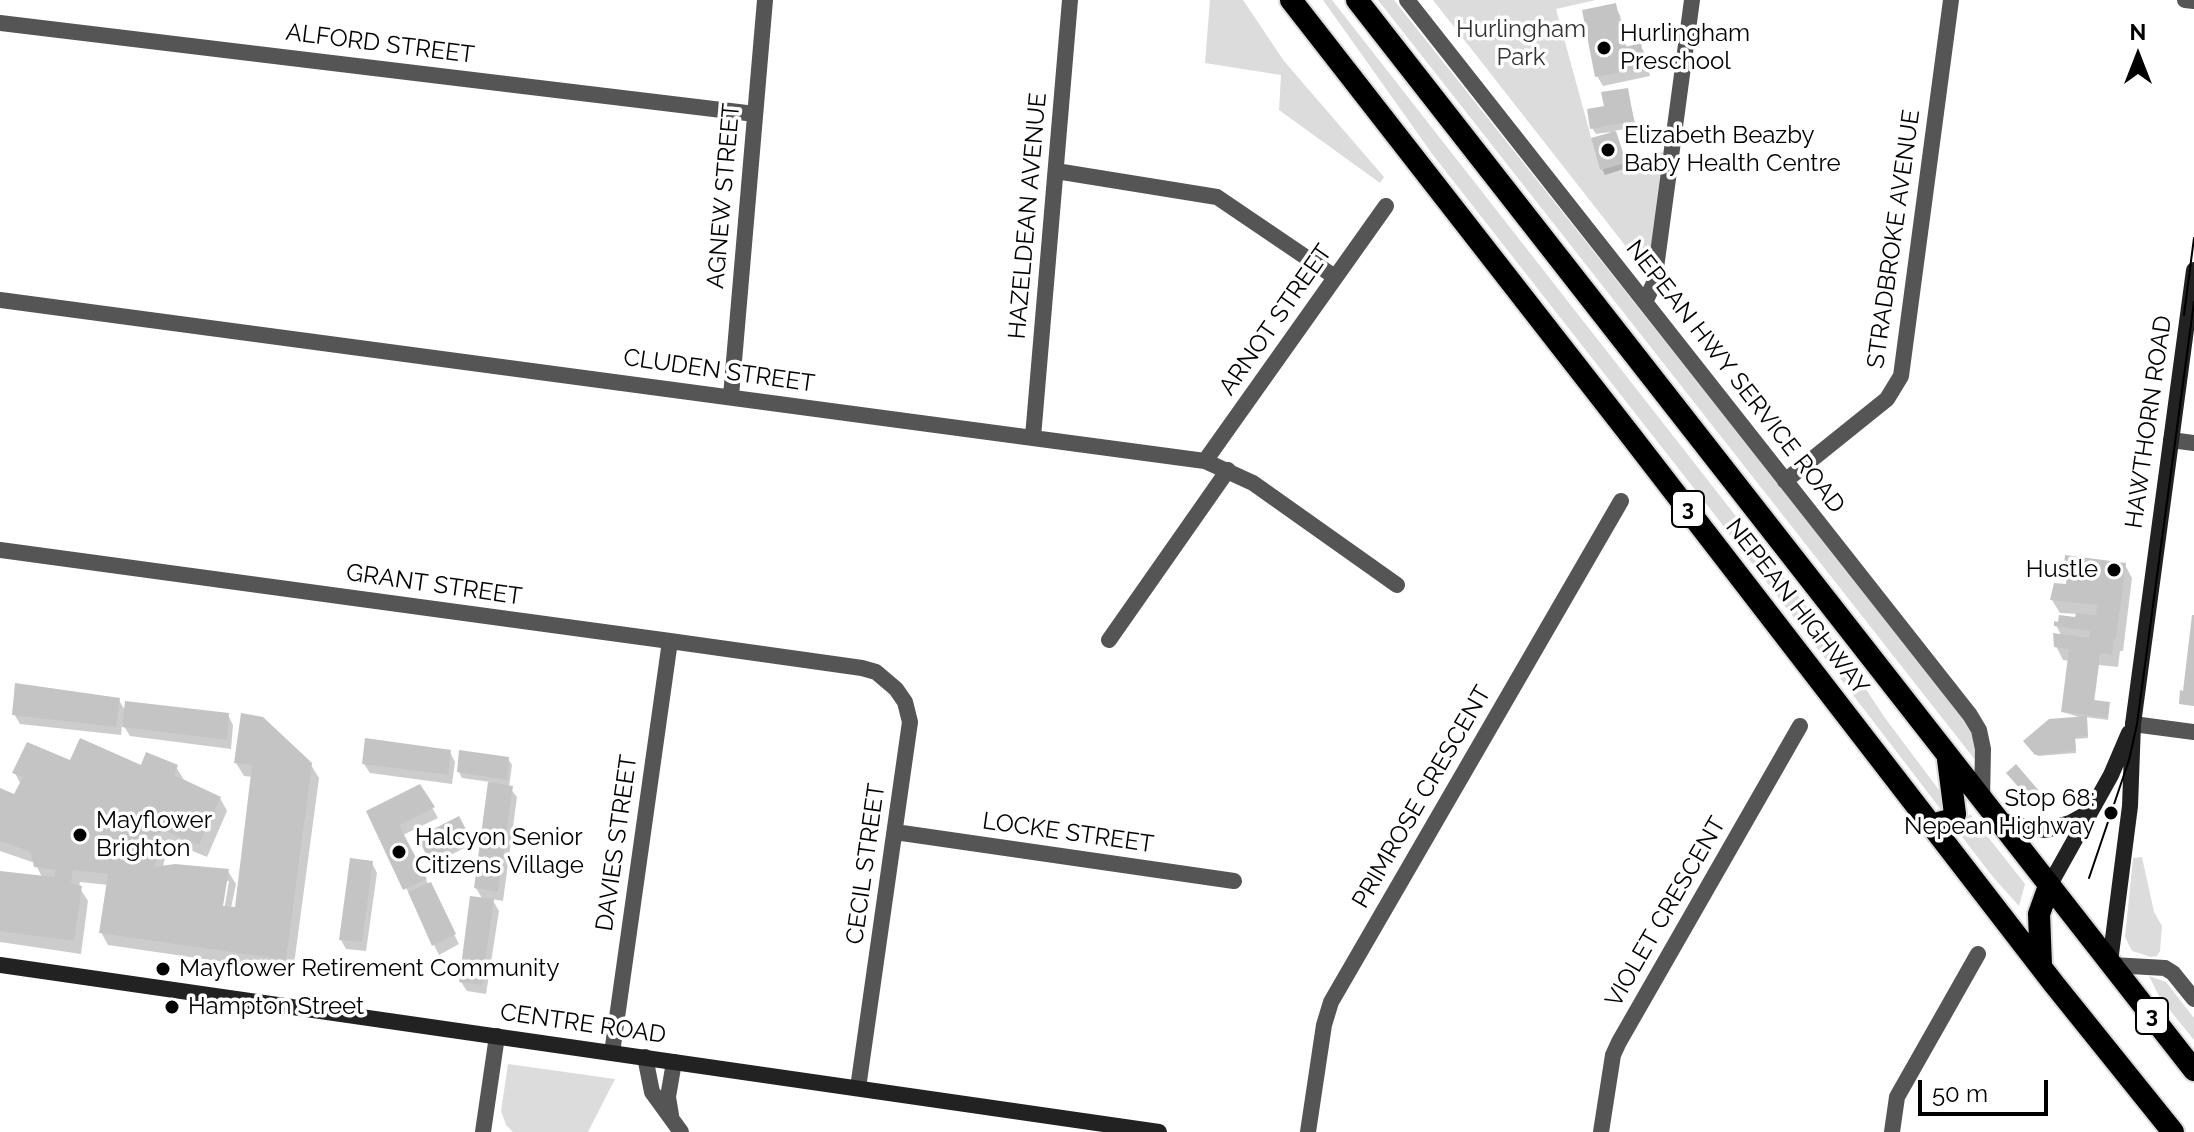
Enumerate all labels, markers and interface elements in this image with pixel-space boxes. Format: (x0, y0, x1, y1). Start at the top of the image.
park label: Hurlingham Park (1456, 16, 1586, 72)
north arrow (2098, 16, 2178, 96)
street label: ALFORD STREET (284, 18, 476, 70)
text: N (2130, 19, 2146, 45)
place label: Hurlingham Preschool (1620, 20, 1750, 76)
marker: Hurlingham Preschool (1595, 39, 1613, 57)
street label: HAZELDEAN AVENUE (1003, 92, 1053, 340)
street label: AGNEW STREET (702, 102, 746, 290)
street label: STRADBROKE AVENUE (1862, 108, 1926, 370)
place label: Elizabeth Beazby Baby Health Centre (1624, 122, 1841, 178)
marker: Elizabeth Beazby Baby Health Centre (1599, 141, 1617, 159)
street label: NEPEAN HWY SERVICE ROAD (1619, 235, 1851, 519)
street label: ARNOT STREET (1213, 239, 1339, 401)
street label: HAWTHORN ROAD (2120, 314, 2178, 530)
street label: CLUDEN STREET (621, 343, 817, 399)
road number: 3 (1672, 491, 1704, 527)
street label: NEPEAN HIGHWAY (1719, 513, 1875, 701)
place label: Hustle (2026, 556, 2098, 584)
street label: GRANT STREET (344, 558, 524, 612)
marker: Hustle (2105, 561, 2123, 579)
street label: PRIMROSE CRESCENT (1347, 681, 1497, 913)
street label: DAVIES STREET (590, 753, 644, 933)
street label: CECIL STREET (840, 782, 892, 946)
place label: Stop 68: Nepean Highway (1904, 785, 2095, 841)
marker: Stop 68: Nepean Highway (2102, 804, 2120, 822)
place label: Mayflower Brighton (96, 807, 212, 863)
street label: LOCKE STREET (980, 807, 1156, 859)
street label: VIOLET CRESCENT (1600, 812, 1732, 1012)
place label: Halcyon Senior Citizens Village (415, 824, 584, 880)
marker: Mayflower Brighton (71, 826, 89, 844)
marker: Halcyon Senior Citizens Village (390, 843, 408, 861)
place label: Mayflower Retirement Community (179, 955, 559, 983)
marker: Mayflower Retirement Community (154, 960, 172, 978)
place label: Hampton Street (188, 993, 364, 1021)
marker: Hampton Street (163, 998, 181, 1016)
street label: CENTRE ROAD (498, 998, 668, 1050)
road number: 3 (2136, 998, 2168, 1034)
scale bar (1922, 1064, 2052, 1114)
text: 50 m (1932, 1079, 1988, 1108)

